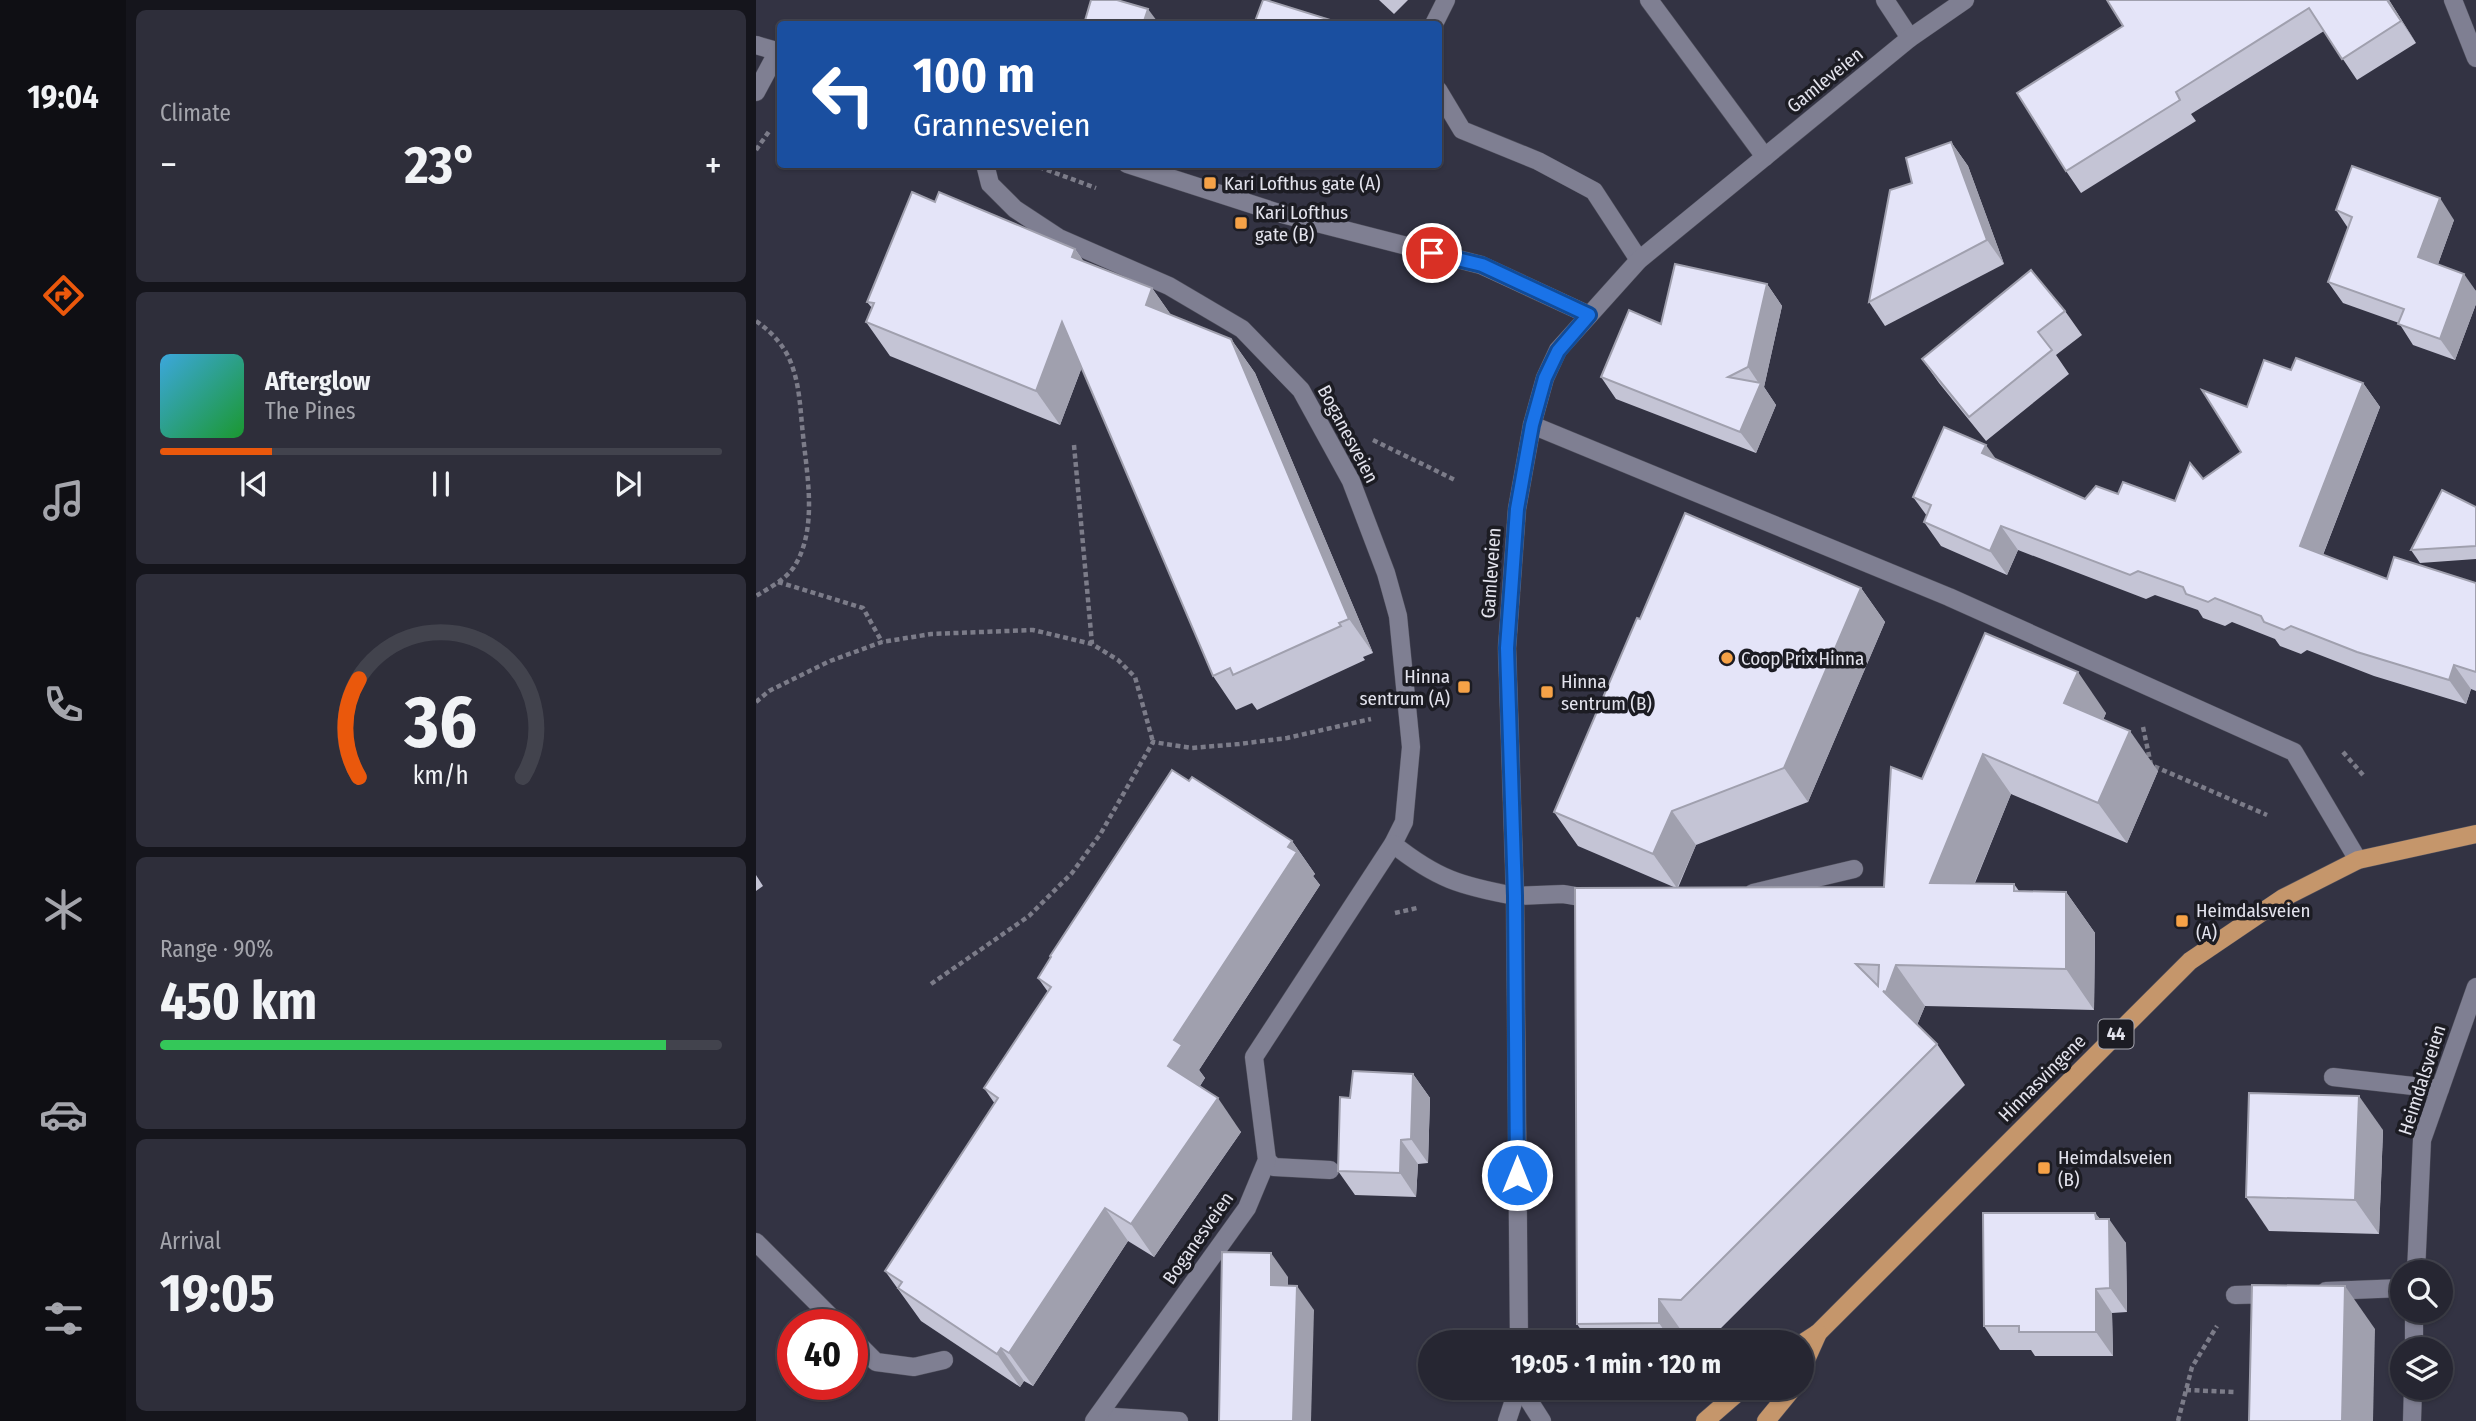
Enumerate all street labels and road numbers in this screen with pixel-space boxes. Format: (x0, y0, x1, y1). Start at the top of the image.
street label: Gamleveien (1782, 42, 1868, 118)
street label: Boganesveien (1313, 381, 1383, 487)
street label: Gamleveien (1476, 527, 1506, 619)
road number: 44 (2098, 1020, 2134, 1049)
street label: Heimdalsveien (2393, 1022, 2451, 1138)
street label: Hinnasvingene (1994, 1030, 2090, 1126)
street label: Boganesveien (1158, 1187, 1238, 1289)

